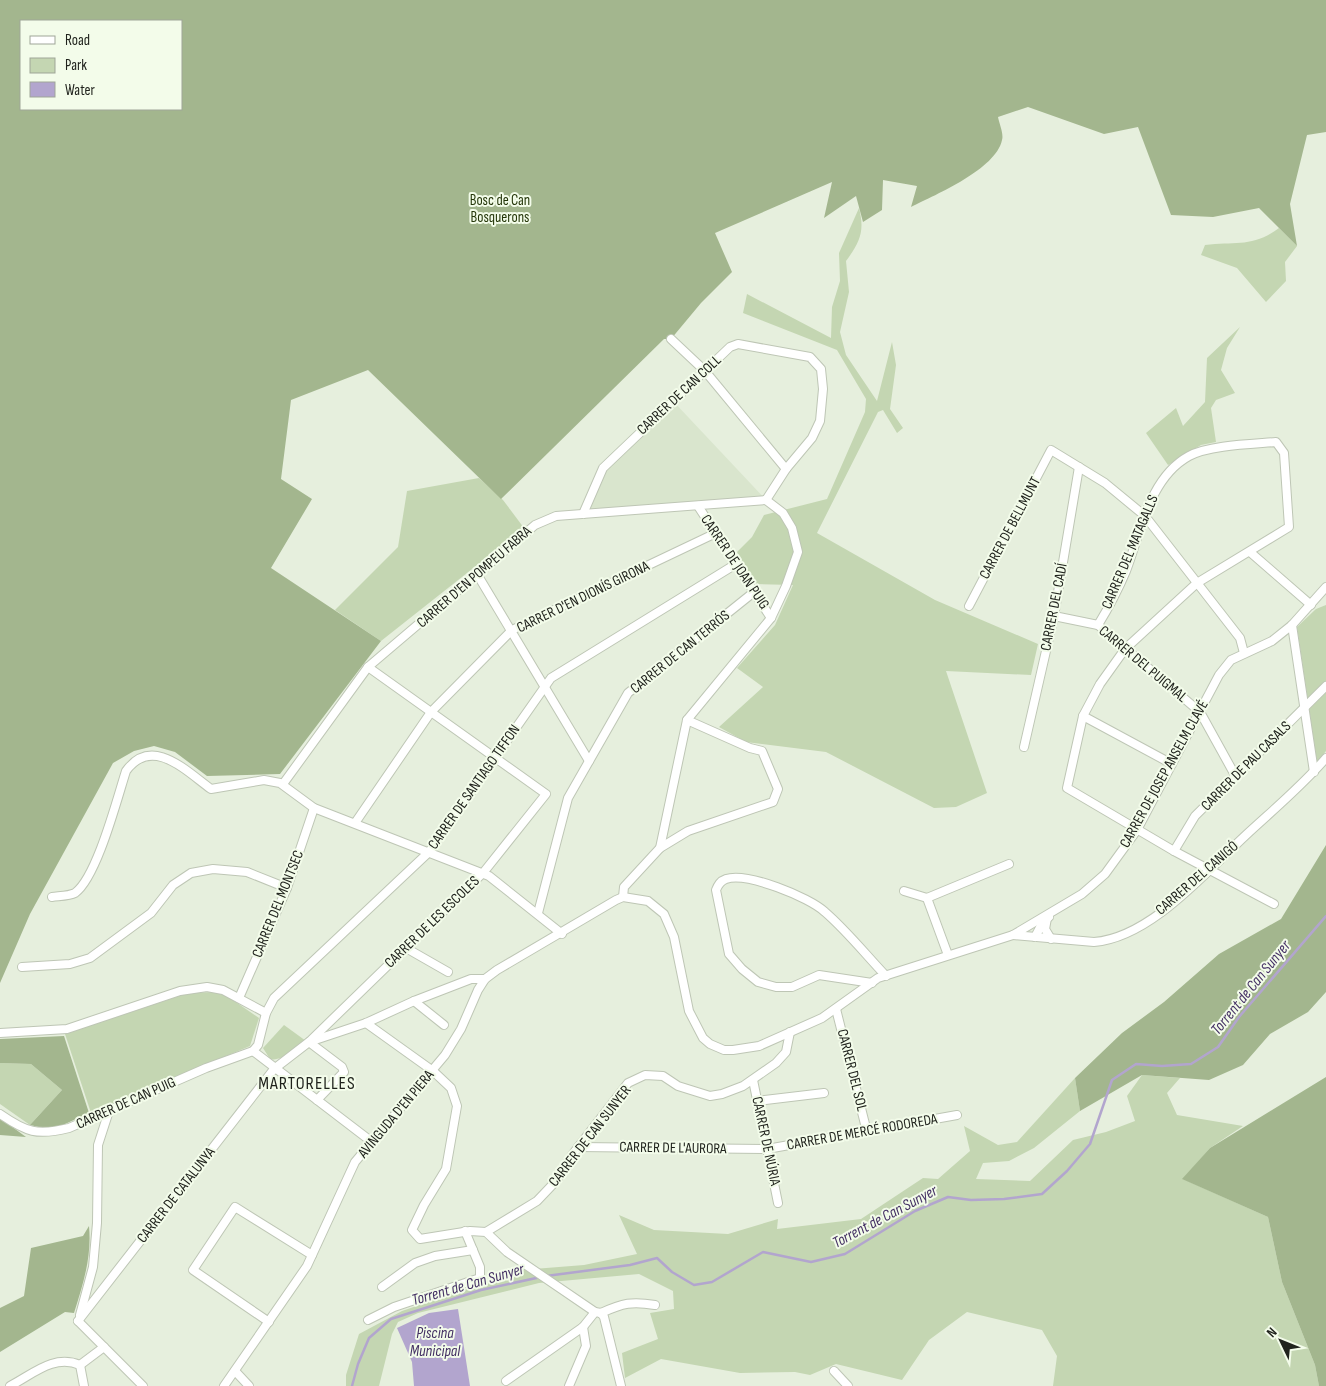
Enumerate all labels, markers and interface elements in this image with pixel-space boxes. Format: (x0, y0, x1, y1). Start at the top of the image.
legend (20, 20, 182, 110)
text: Road (65, 31, 90, 50)
text: Park (65, 56, 87, 75)
text: Water (65, 81, 96, 100)
park label: Bosc de Can Bosquerons (470, 191, 530, 227)
street label: CARRER DE CAN COLL (633, 351, 725, 439)
street label: CARRER DE BELLMUNT (975, 474, 1045, 582)
street label: CARRER DEL MATAGALLS (1097, 492, 1163, 612)
street label: CARRER DE JOAN PUIG (696, 511, 774, 613)
street label: CARRER D'EN POMPEU FABRA (413, 522, 536, 632)
street label: CARRER D'EN DIONÍS GIRONA (514, 556, 653, 637)
street label: CARRER DEL CADÍ (1036, 562, 1072, 652)
street label: CARRER DE CAN TERRÓS (626, 606, 734, 698)
street label: CARRER DEL PUIGMAL (1095, 621, 1191, 707)
street label: CARRER DE JOSEP ANSELM CLAVÉ (1115, 697, 1213, 851)
street label: CARRER DE PAU CASALS (1197, 717, 1295, 815)
street label: CARRER DE SANTIAGO TIFFON (424, 721, 524, 853)
street label: CARRER DEL CANIGÓ (1152, 837, 1242, 919)
street label: CARRER DEL MONTSEC (248, 848, 308, 960)
street label: CARRER DE LES ESCOLES (380, 872, 484, 972)
water label: Torrent de Can Sunyer (1207, 937, 1295, 1039)
street label: CARRER DEL SOL (833, 1027, 871, 1113)
street label: AVINGUDA D'EN PIERA (353, 1066, 439, 1163)
street label: CARRER DE CAN PUIG (73, 1073, 179, 1133)
district label: MARTORELLES (258, 1073, 356, 1094)
street label: CARRER DE CAN SUNYER (544, 1081, 636, 1191)
street label: CARRER DE NÚRIA (747, 1095, 785, 1188)
street label: CARRER DE MERCÉ RODOREDA (785, 1109, 939, 1155)
street label: CARRER DE L'AURORA (619, 1138, 727, 1158)
street label: CARRER DE CATALUNYA (133, 1143, 220, 1247)
water label: Torrent de Can Sunyer (829, 1181, 941, 1253)
water label: Torrent de Can Sunyer (410, 1260, 527, 1310)
north arrow (1256, 1316, 1306, 1366)
water label: Piscina Municipal (410, 1324, 461, 1361)
text: N (1263, 1324, 1281, 1341)

